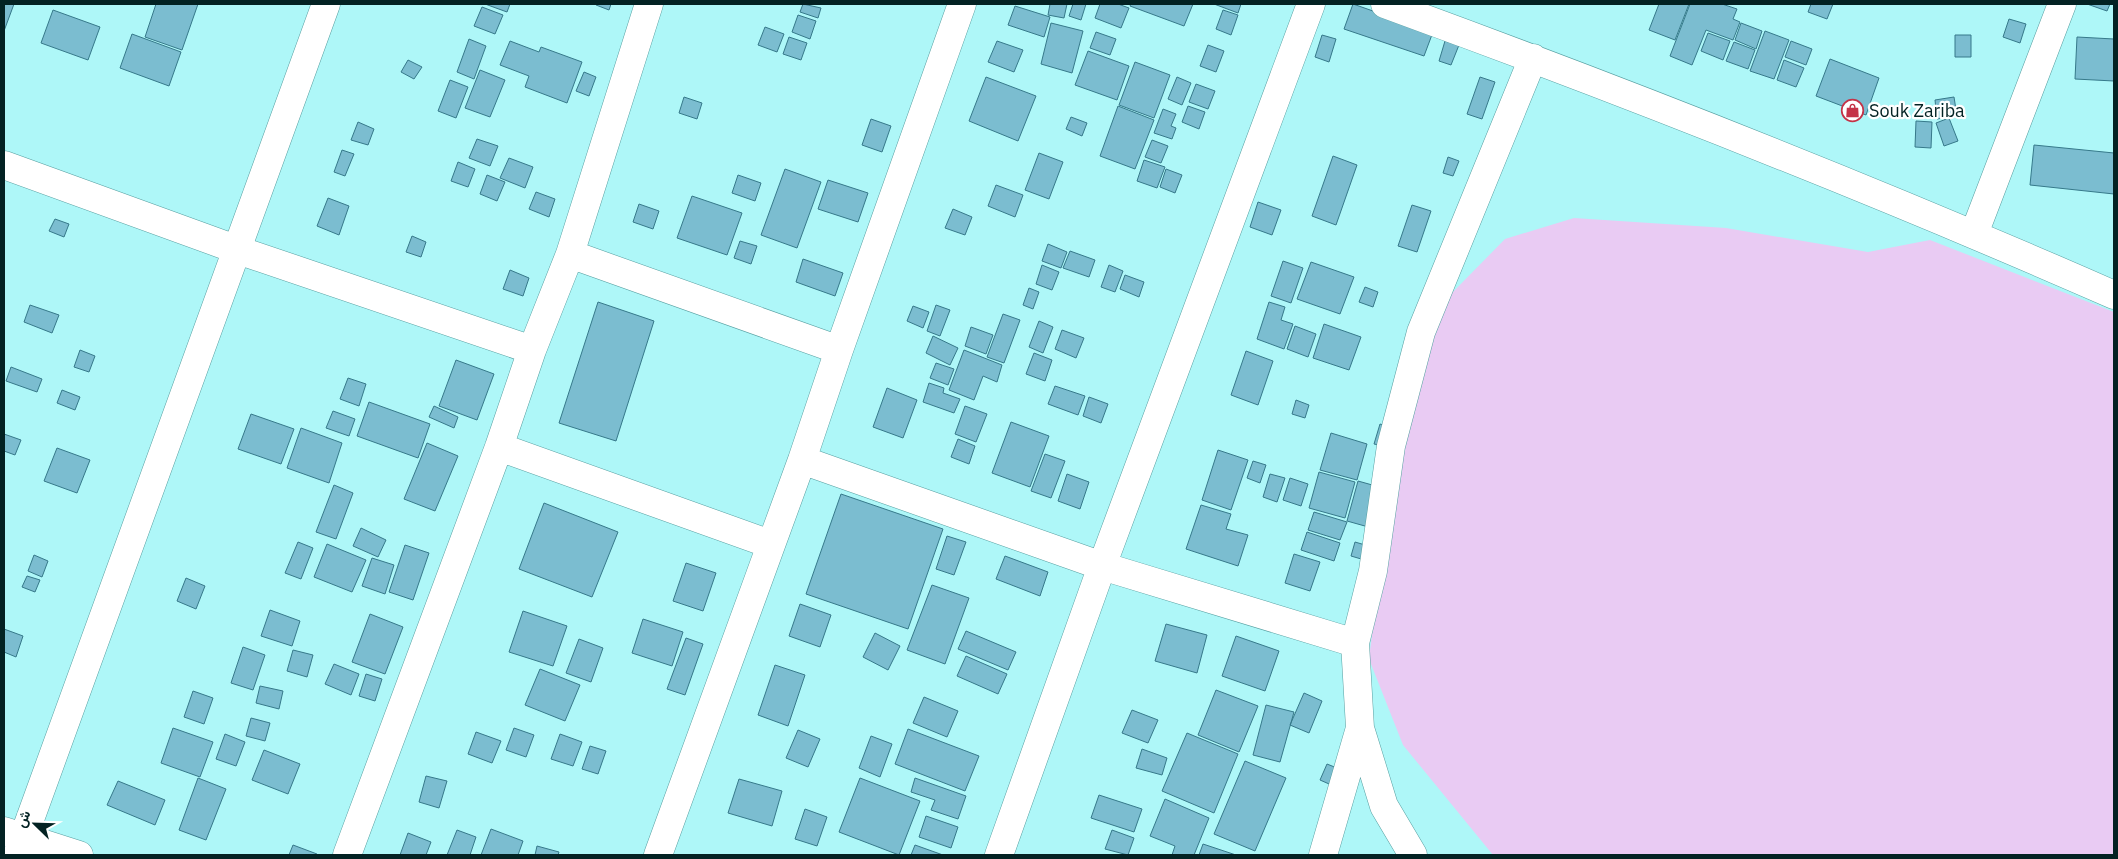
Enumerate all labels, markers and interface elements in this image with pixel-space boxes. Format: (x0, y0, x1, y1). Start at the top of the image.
shop icon: Souk Zariba (1841, 99, 1865, 123)
place label: Souk Zariba (1869, 99, 1965, 122)
north arrow (10, 799, 60, 849)
text: ش (11, 808, 35, 830)

